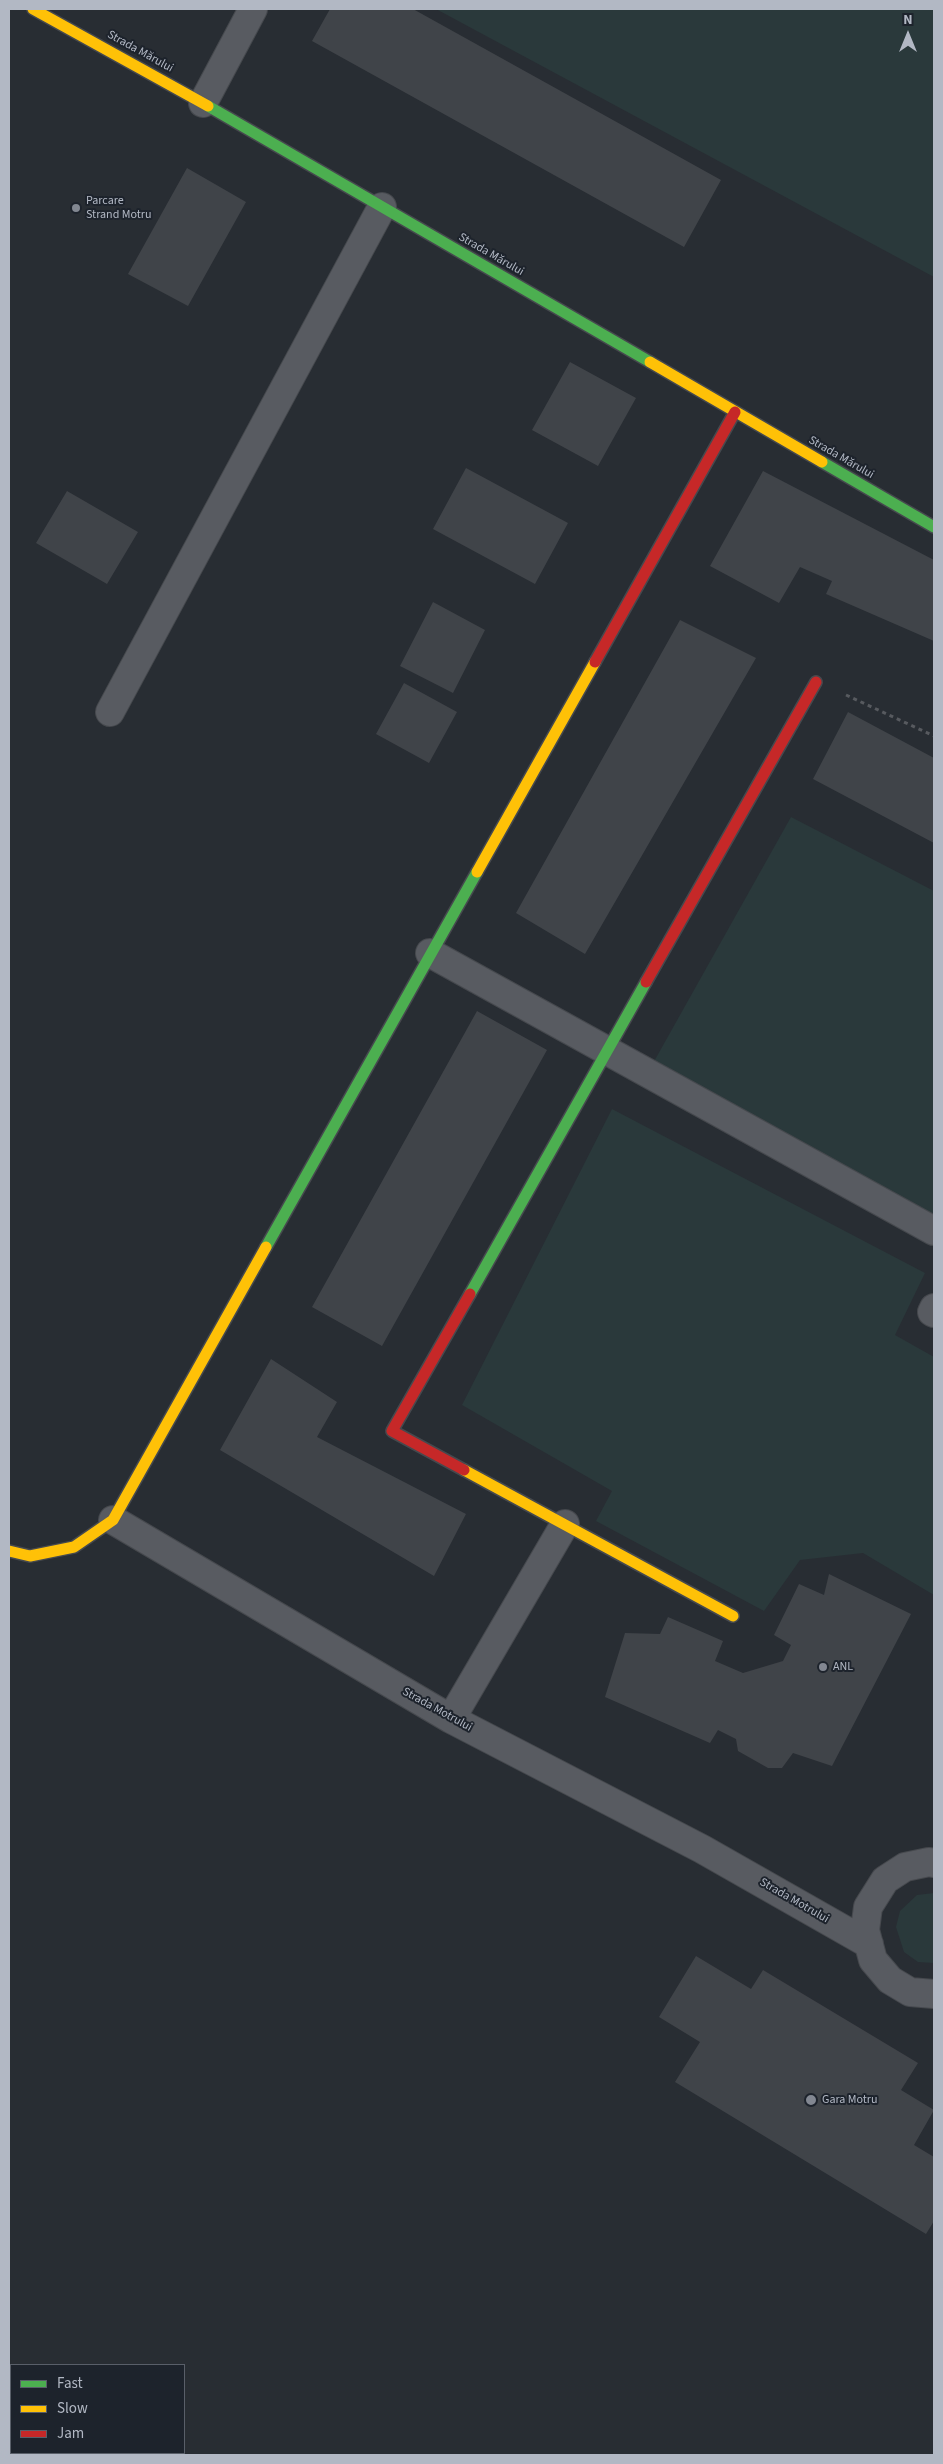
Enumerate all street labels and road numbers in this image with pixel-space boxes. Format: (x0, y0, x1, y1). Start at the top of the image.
street label: Strada Mărului (104, 28, 176, 76)
street label: Strada Mărului (456, 230, 526, 280)
street label: Strada Mărului (806, 433, 876, 483)
street label: Strada Motrului (400, 1685, 474, 1735)
street label: Strada Motrului (757, 1875, 831, 1927)

